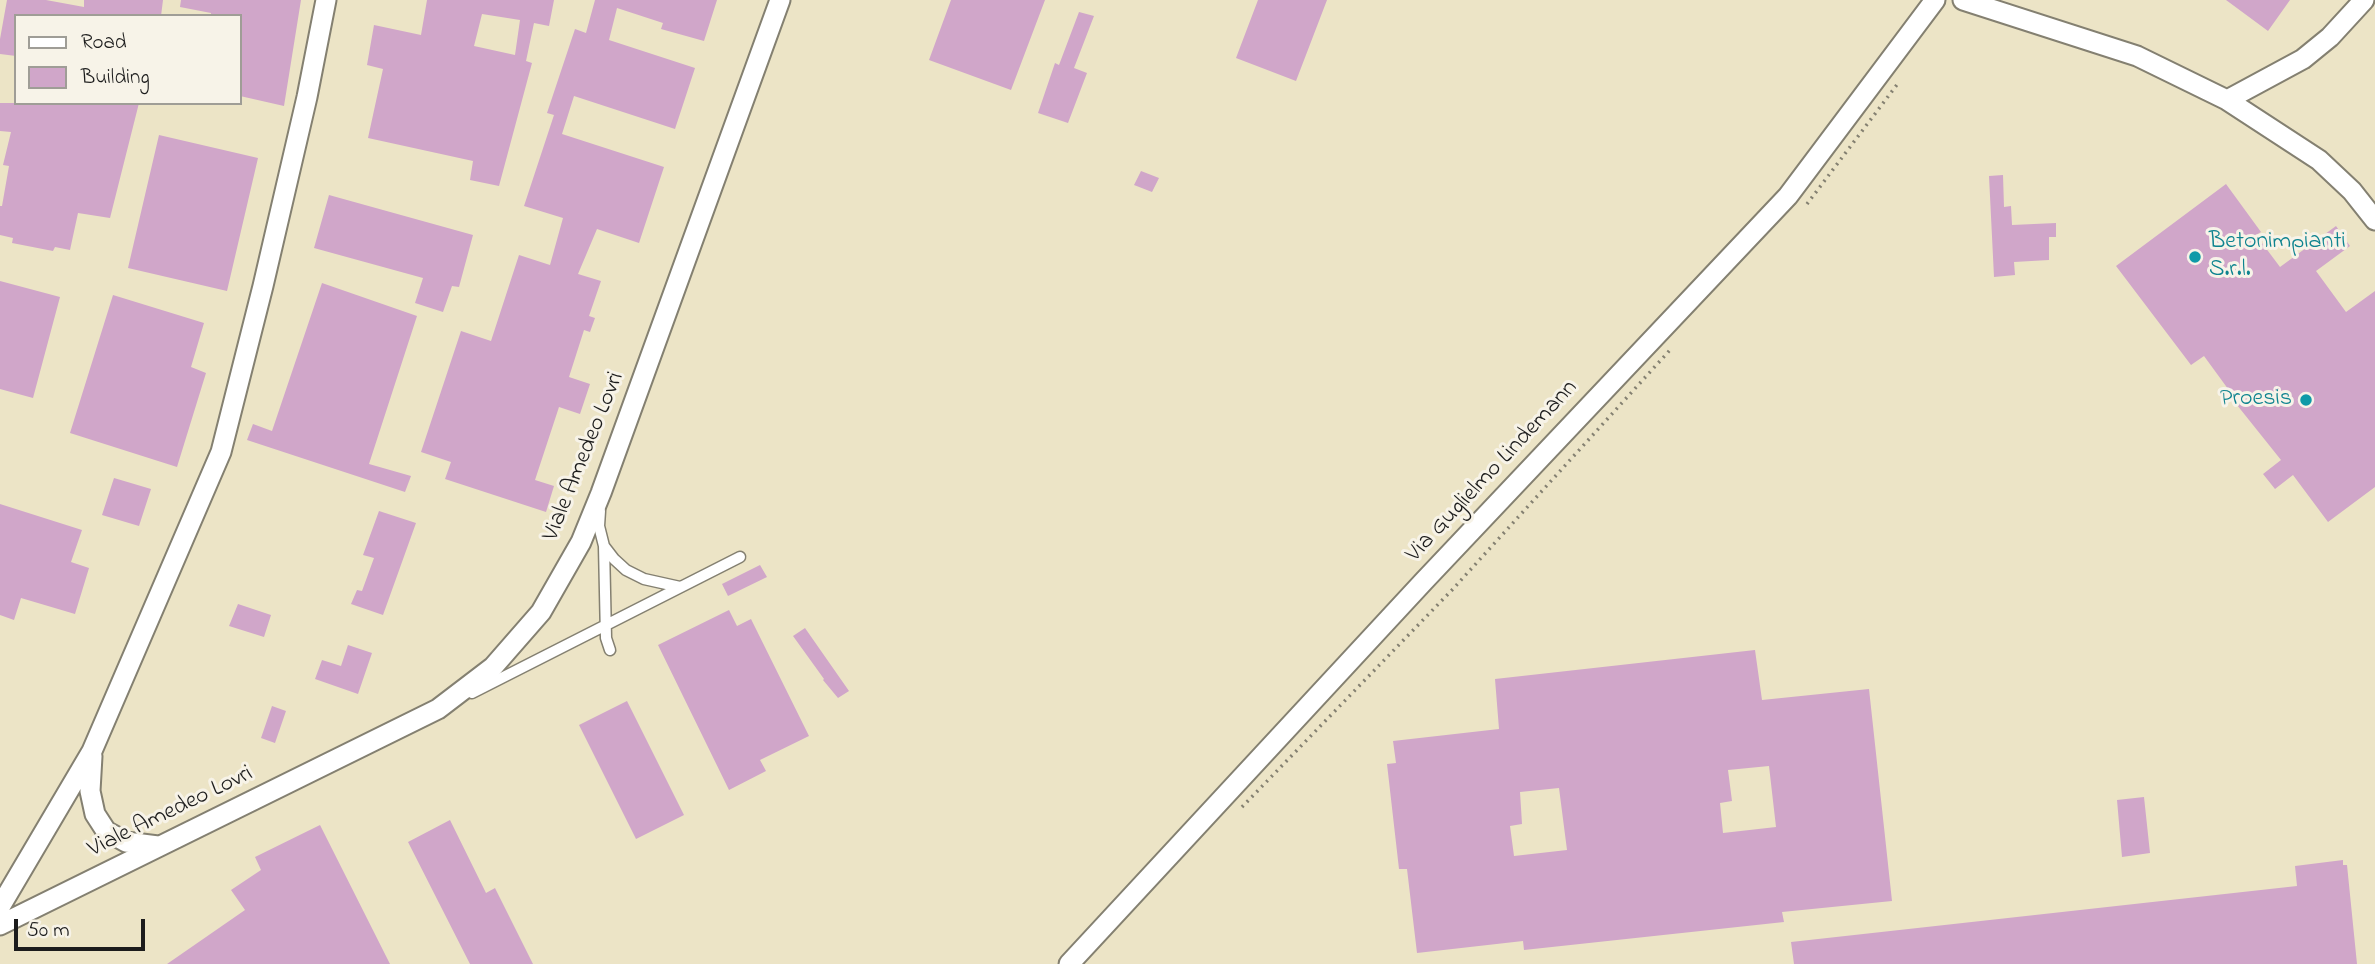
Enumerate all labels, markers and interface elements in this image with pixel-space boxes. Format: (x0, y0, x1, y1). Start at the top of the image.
legend (14, 14, 242, 105)
text: Road (81, 28, 127, 58)
text: Building (81, 63, 150, 93)
place label: Betonimpianti S.r.l. (2209, 229, 2346, 285)
marker: Betonimpianti S.r.l. (2187, 249, 2203, 265)
street label: Viale Amedeo Lovri (538, 368, 632, 546)
street label: Via Guglielmo Lindemann (1401, 375, 1585, 569)
place label: Proesis (2220, 386, 2292, 414)
marker: Proesis (2298, 392, 2314, 408)
street label: Viale Amedeo Lovri (84, 761, 258, 865)
scale bar (18, 904, 149, 948)
text: 50 m (27, 916, 70, 946)

